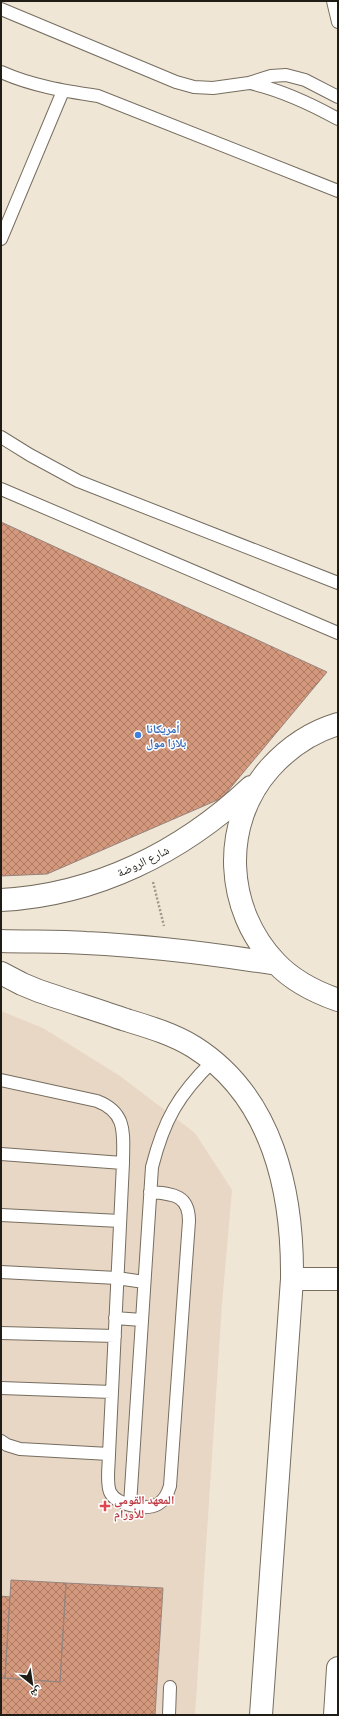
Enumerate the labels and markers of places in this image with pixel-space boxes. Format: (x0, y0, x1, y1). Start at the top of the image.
place label: أمريكانا بلازا مول (146, 719, 186, 752)
marker: أمريكانا بلازا مول (133, 730, 143, 740)
place label: المعهد القومى للأورام (114, 1490, 174, 1523)
marker: المعهد القومى للأورام (99, 1500, 111, 1512)

